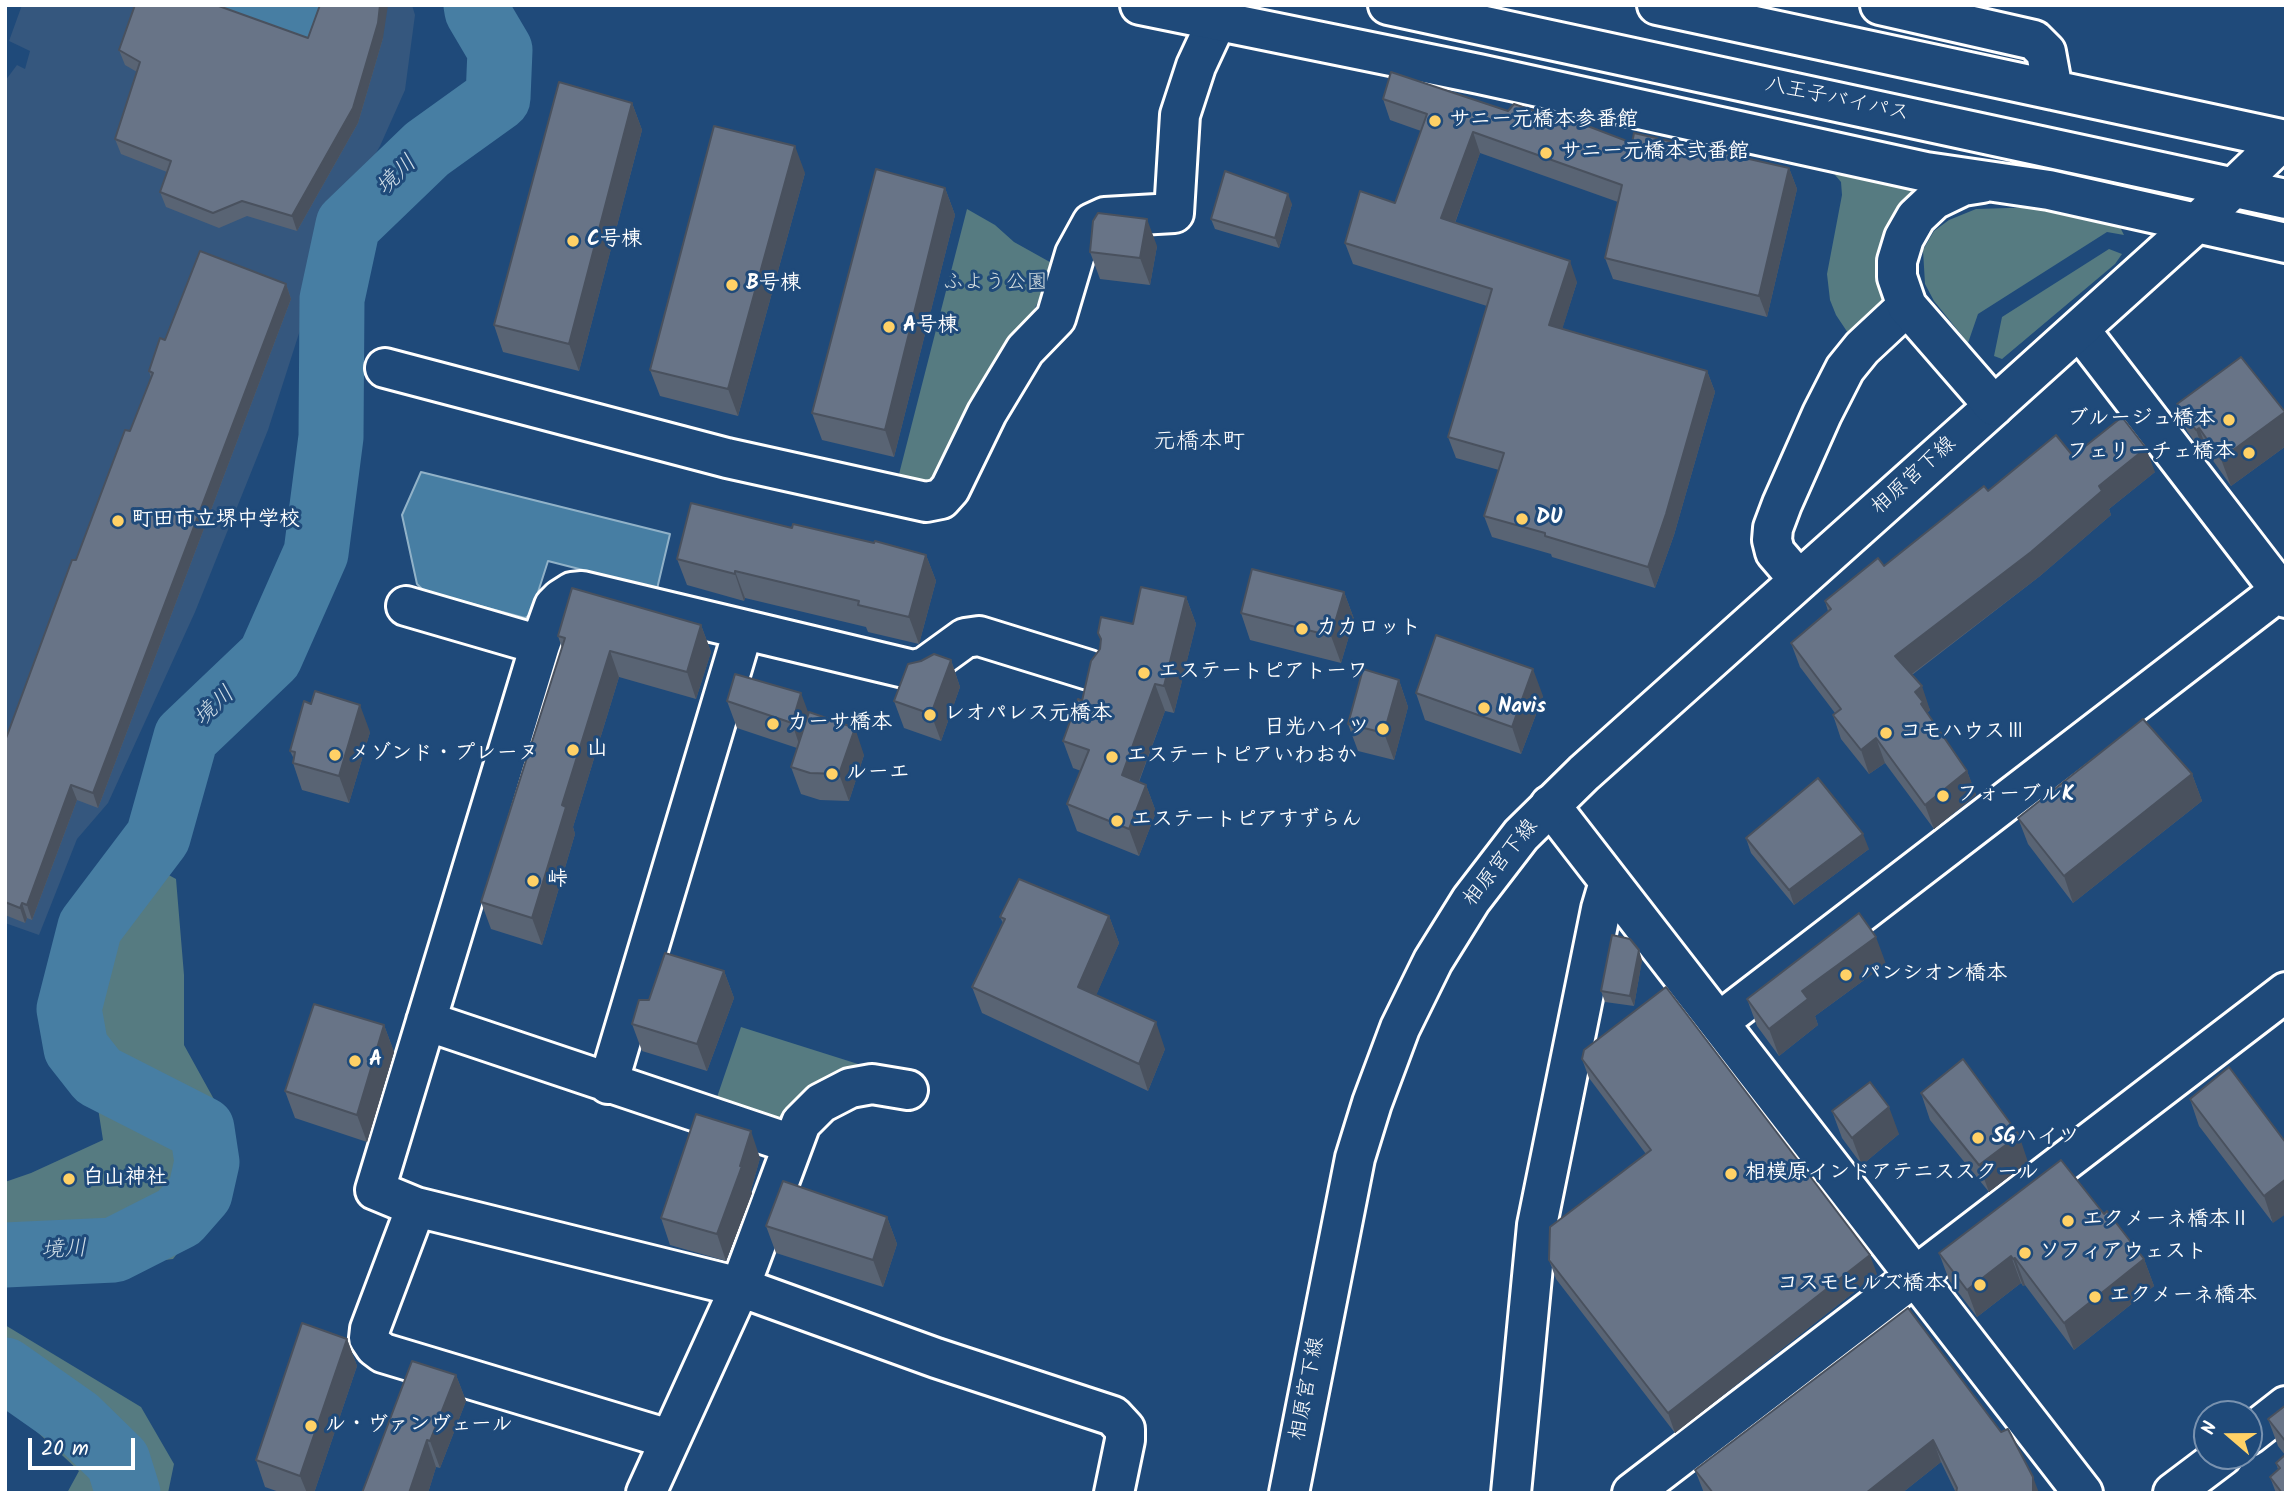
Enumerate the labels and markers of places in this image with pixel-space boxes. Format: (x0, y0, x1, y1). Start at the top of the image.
place label: サニー元橋本参番館 (1449, 108, 1638, 134)
marker: サニー元橋本参番館 (1427, 113, 1443, 129)
place label: サニー元橋本弐番館 (1560, 140, 1749, 166)
marker: サニー元橋本弐番館 (1538, 145, 1554, 161)
place label: C号棟 (587, 228, 642, 254)
marker: C号棟 (565, 233, 581, 249)
place label: B号棟 (746, 272, 801, 298)
marker: B号棟 (724, 277, 740, 293)
place label: A号棟 (903, 314, 958, 340)
marker: A号棟 (881, 319, 897, 335)
place label: ブルージュ橋本 (2067, 407, 2215, 433)
marker: ブルージュ橋本 (2221, 412, 2237, 428)
place label: フェリーチェ橋本 (2067, 440, 2235, 466)
marker: フェリーチェ橋本 (2241, 445, 2257, 461)
place label: DU (1536, 506, 1562, 532)
place label: 町田市立堺中学校 (132, 508, 300, 534)
marker: DU (1514, 511, 1530, 527)
marker: 町田市立堺中学校 (110, 513, 126, 529)
place label: カカロット (1316, 616, 1421, 642)
marker: カカロット (1294, 621, 1310, 637)
place label: エステートピアトーワ (1158, 660, 1368, 686)
marker: エステートピアトーワ (1136, 665, 1152, 681)
place label: Navis (1498, 695, 1546, 721)
marker: Navis (1476, 700, 1492, 716)
place label: レオパレス元橋本 (944, 702, 1112, 728)
marker: レオパレス元橋本 (922, 707, 938, 723)
place label: カーサ橋本 (787, 711, 892, 737)
marker: カーサ橋本 (765, 716, 781, 732)
place label: 日光ハイツ (1264, 716, 1369, 742)
place label: コモハウスⅢ (1900, 720, 2026, 746)
marker: 日光ハイツ (1375, 721, 1391, 737)
marker: コモハウスⅢ (1878, 725, 1894, 741)
place label: 山 (587, 737, 608, 763)
place label: メゾンド・プレーヌ (349, 742, 539, 768)
marker: 山 (565, 742, 581, 758)
place label: エステートピアいわおか (1126, 744, 1357, 770)
marker: メゾンド・プレーヌ (327, 747, 343, 763)
marker: エステートピアいわおか (1104, 749, 1120, 765)
place label: ルーエ (846, 761, 910, 787)
marker: ルーエ (824, 766, 840, 782)
place label: フォーブルK (1957, 783, 2075, 809)
marker: フォーブルK (1935, 788, 1951, 804)
place label: エステートピアすずらん (1131, 808, 1362, 834)
marker: エステートピアすずらん (1109, 813, 1125, 829)
place label: 峠 (547, 868, 568, 894)
marker: 峠 (525, 873, 541, 889)
place label: パンシオン橋本 (1860, 962, 2007, 988)
marker: パンシオン橋本 (1838, 967, 1854, 983)
place label: A (369, 1048, 382, 1074)
marker: A (347, 1053, 363, 1069)
place label: SGハイツ (1992, 1125, 2079, 1151)
marker: SGハイツ (1970, 1130, 1986, 1146)
place label: 相模原インドアテニススクール (1745, 1161, 2039, 1187)
place label: 白山神社 (83, 1166, 167, 1192)
marker: 相模原インドアテニススクール (1723, 1166, 1739, 1182)
marker: 白山神社 (61, 1171, 77, 1187)
place label: エクメーネ橋本Ⅱ (2082, 1208, 2250, 1234)
marker: エクメーネ橋本Ⅱ (2060, 1213, 2076, 1229)
place label: ソフィアウェスト (2039, 1240, 2207, 1266)
marker: ソフィアウェスト (2017, 1245, 2033, 1261)
place label: コスモヒルズ橋本Ⅰ (1777, 1272, 1966, 1298)
marker: コスモヒルズ橋本Ⅰ (1972, 1277, 1988, 1293)
place label: エクメーネ橋本 (2109, 1284, 2256, 1310)
marker: エクメーネ橋本 (2087, 1289, 2103, 1305)
place label: ル・ヴァンヴェール (325, 1413, 513, 1439)
marker: ル・ヴァンヴェール (303, 1418, 319, 1434)

